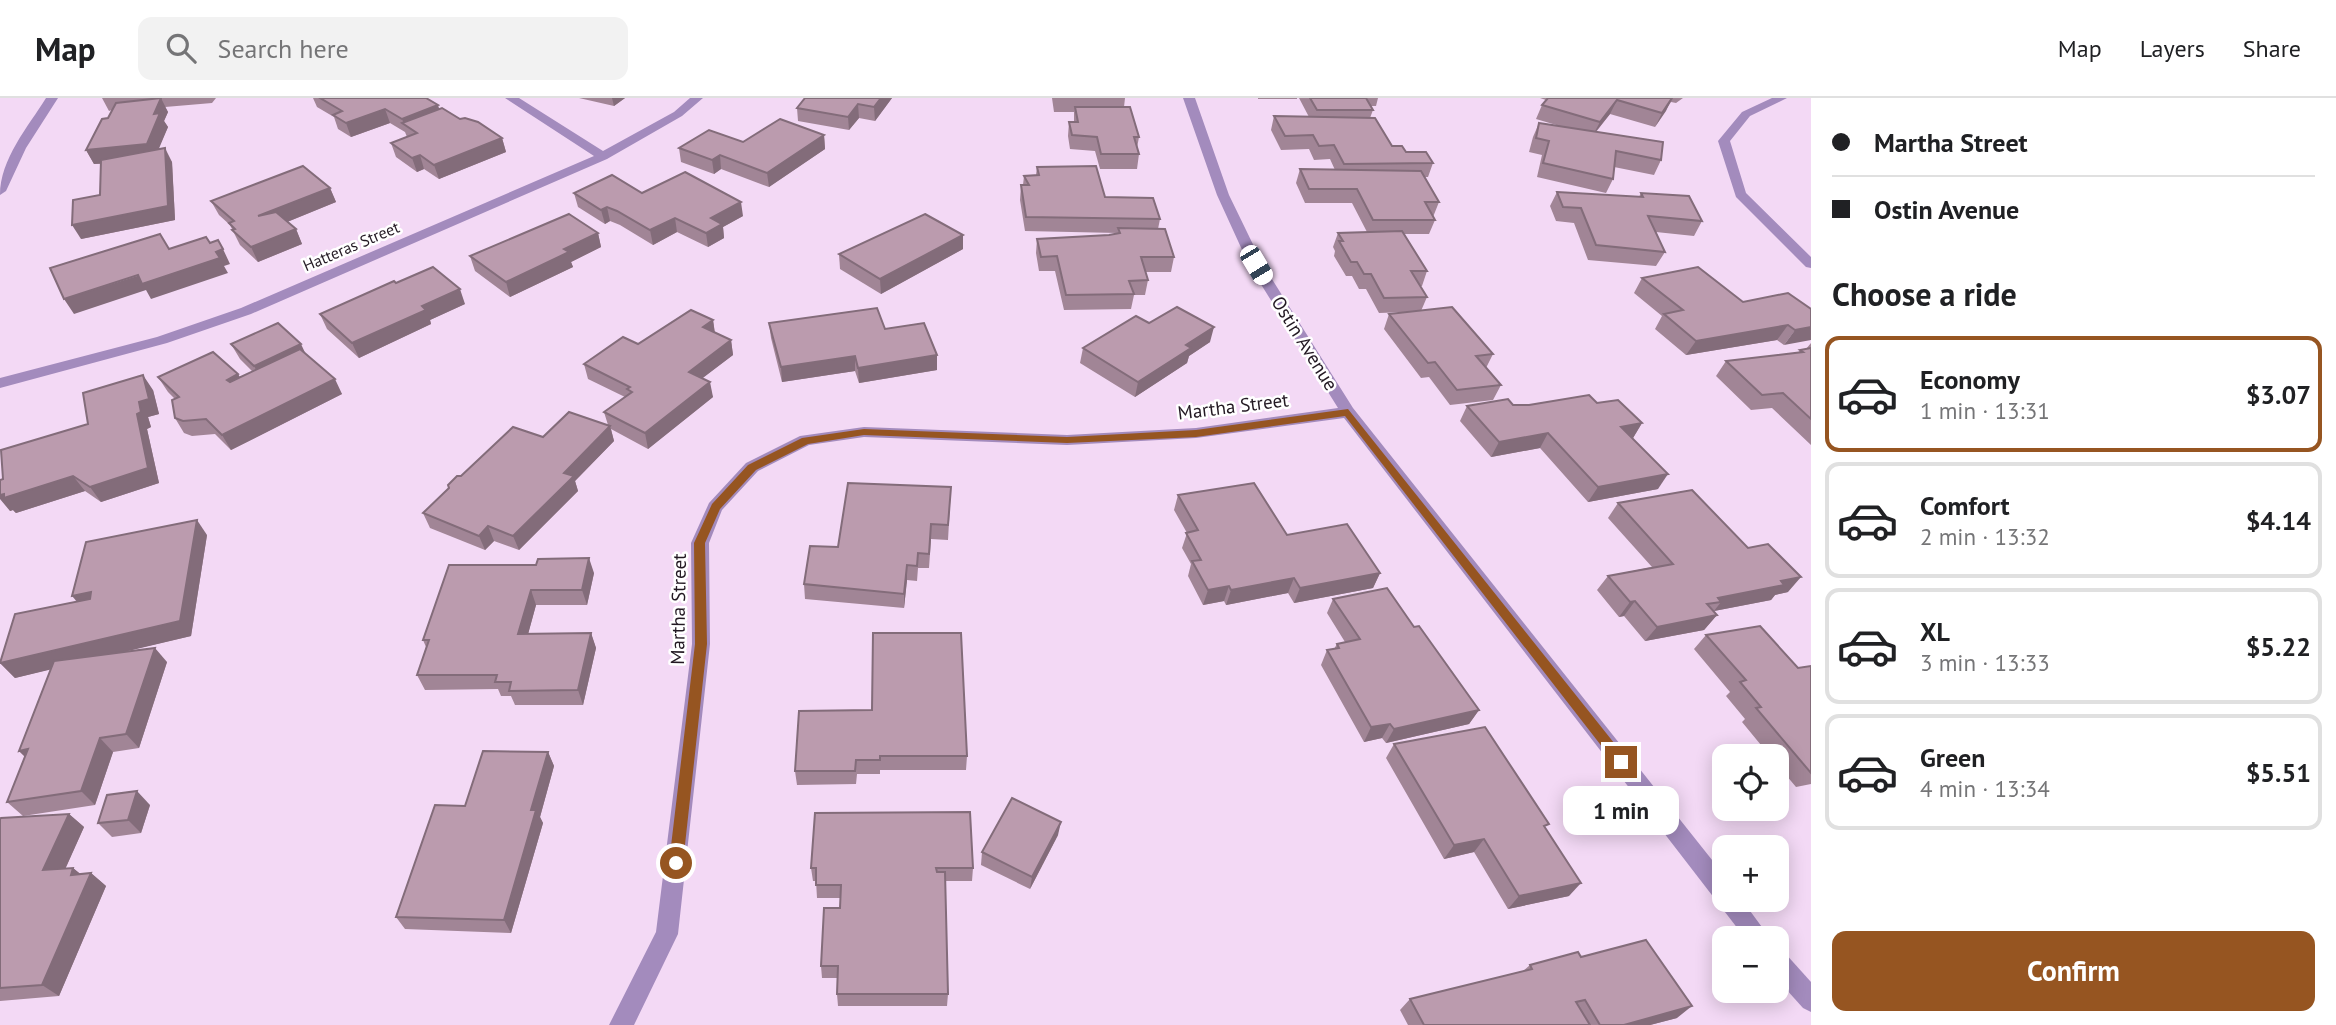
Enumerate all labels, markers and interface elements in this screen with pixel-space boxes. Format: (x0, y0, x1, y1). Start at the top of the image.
search box (138, 17, 628, 80)
text: Map (35, 27, 96, 70)
icon: search (162, 29, 200, 67)
text: Search here (218, 32, 349, 65)
text: Map (2058, 33, 2102, 64)
text: Layers (2140, 33, 2205, 64)
text: Share (2243, 33, 2301, 64)
text: Martha Street (1874, 126, 2028, 159)
text: Ostin Avenue (1874, 193, 2019, 226)
street label: Hatteras Street (300, 217, 403, 275)
car (1237, 242, 1276, 288)
text: Choose a ride (1832, 273, 2017, 315)
street label: Ostin Avenue (1267, 291, 1343, 395)
icon: car (1836, 363, 1899, 426)
text: Economy (1920, 363, 2020, 396)
text: $3.07 (2246, 378, 2311, 411)
street label: Martha Street (1176, 387, 1290, 425)
text: 1 min · 13:31 (1920, 396, 2050, 425)
icon: car (1836, 489, 1899, 552)
text: Comfort (1920, 489, 2010, 522)
text: $4.14 (2246, 504, 2311, 537)
text: 2 min · 13:32 (1920, 522, 2050, 551)
street label: Martha Street (665, 553, 691, 665)
icon: car (1836, 615, 1899, 678)
text: XL (1920, 615, 1950, 648)
text: $5.22 (2246, 630, 2311, 663)
text: 3 min · 13:33 (1920, 648, 2050, 677)
icon: car (1836, 741, 1899, 804)
text: Green (1920, 741, 1985, 774)
map controls (1712, 744, 1789, 1003)
button: locate (1712, 744, 1789, 821)
route end (1605, 746, 1637, 778)
text: $5.51 (2246, 756, 2311, 789)
text: 4 min · 13:34 (1920, 774, 2050, 803)
callout: 1 min (1563, 786, 1679, 836)
text: 1 min (1593, 796, 1649, 825)
button: + (1712, 835, 1789, 912)
route start (660, 847, 692, 879)
button: − (1712, 926, 1789, 1003)
button: Confirm (1832, 931, 2315, 1011)

